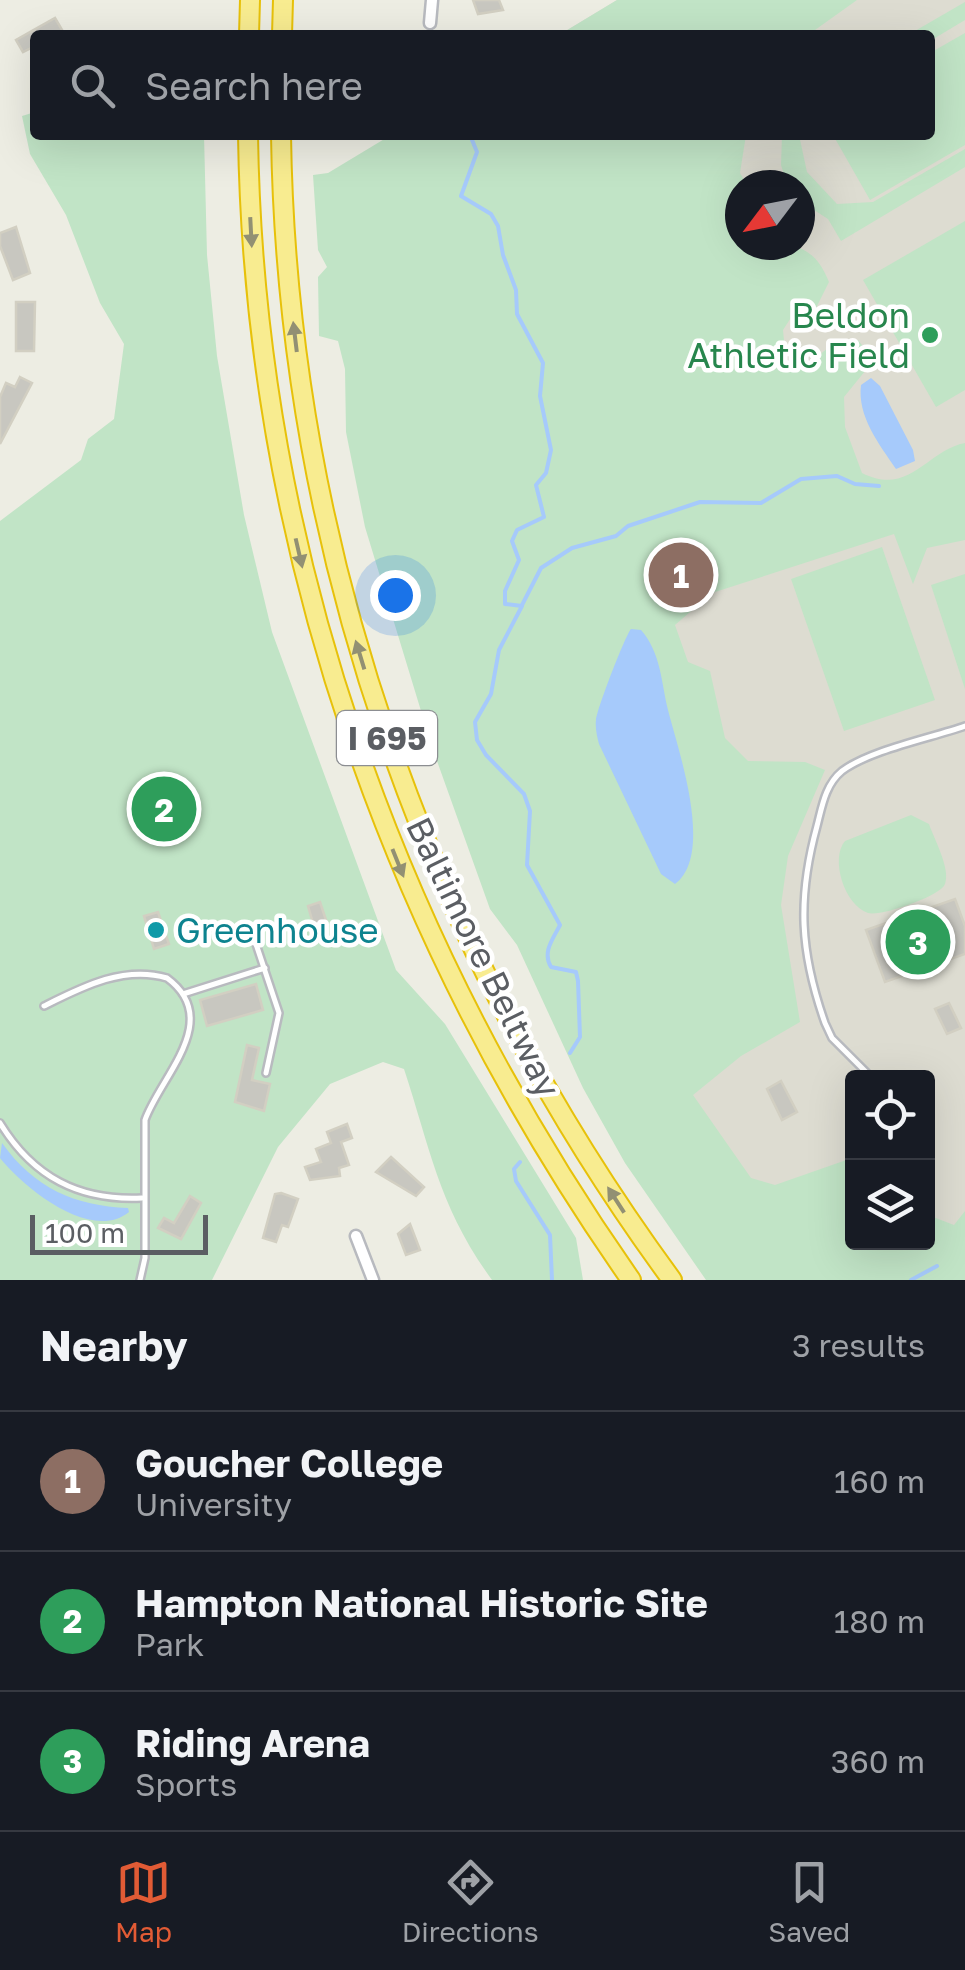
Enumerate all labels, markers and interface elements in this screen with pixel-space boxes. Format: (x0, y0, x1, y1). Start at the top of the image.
search box (30, 30, 935, 140)
icon: search (65, 58, 120, 113)
text: Search here (145, 63, 363, 108)
north arrow (725, 170, 815, 260)
one-way arrow (243, 217, 259, 249)
place label: Beldon Athletic Field (687, 294, 910, 376)
one-way arrow (287, 320, 303, 352)
marker: Beldon Athletic Field (919, 324, 941, 346)
one-way arrow (292, 538, 307, 569)
pin: 1 (648, 538, 714, 612)
your location (370, 570, 421, 621)
one-way arrow (351, 639, 366, 669)
road number: I 695 (337, 711, 437, 765)
pin: 2 (132, 772, 196, 846)
street label: Baltimore Beltway (398, 810, 570, 1104)
one-way arrow (390, 848, 406, 878)
pin: 3 (886, 904, 950, 980)
place label: Greenhouse (176, 909, 379, 951)
marker: Greenhouse (145, 919, 167, 941)
map controls (845, 1070, 935, 1250)
button: locate (845, 1070, 935, 1160)
button: layers (845, 1160, 935, 1250)
one-way arrow (607, 1186, 625, 1214)
scale bar (30, 1210, 208, 1254)
text: 100 m (45, 1216, 125, 1249)
text: Nearby (40, 1320, 188, 1370)
text: 3 results (792, 1326, 925, 1364)
text: Goucher College (135, 1440, 443, 1485)
text: 1 (64, 1462, 81, 1500)
text: 160 m (834, 1462, 925, 1500)
text: University (135, 1485, 292, 1523)
text: Hampton National Historic Site (135, 1580, 708, 1625)
text: 2 (63, 1602, 82, 1640)
text: 180 m (834, 1602, 925, 1640)
text: Park (135, 1625, 204, 1663)
text: Riding Arena (135, 1720, 370, 1765)
text: 3 (63, 1742, 82, 1780)
text: 360 m (831, 1742, 925, 1780)
text: Sports (135, 1765, 237, 1803)
tab: Map (115, 1855, 172, 1948)
tab: Directions (402, 1855, 539, 1948)
tab: Saved (768, 1855, 850, 1948)

